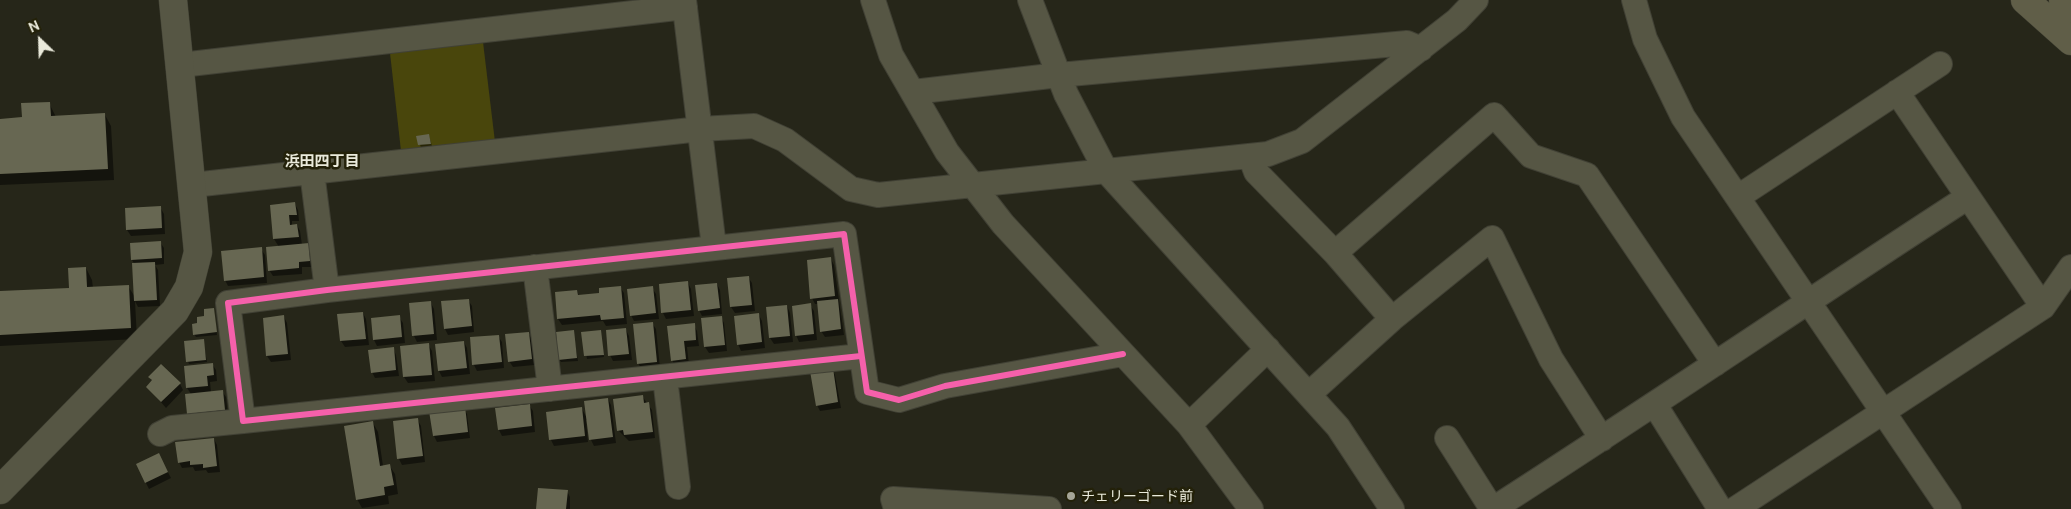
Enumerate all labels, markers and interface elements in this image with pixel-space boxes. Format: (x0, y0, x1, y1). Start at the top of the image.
north arrow (15, 15, 65, 65)
text: N (26, 17, 42, 36)
district label: 浜田四丁目 (285, 152, 359, 170)
place label: チェリーゴード前 (1081, 488, 1193, 504)
marker: チェリーゴード前 (1065, 490, 1077, 502)

